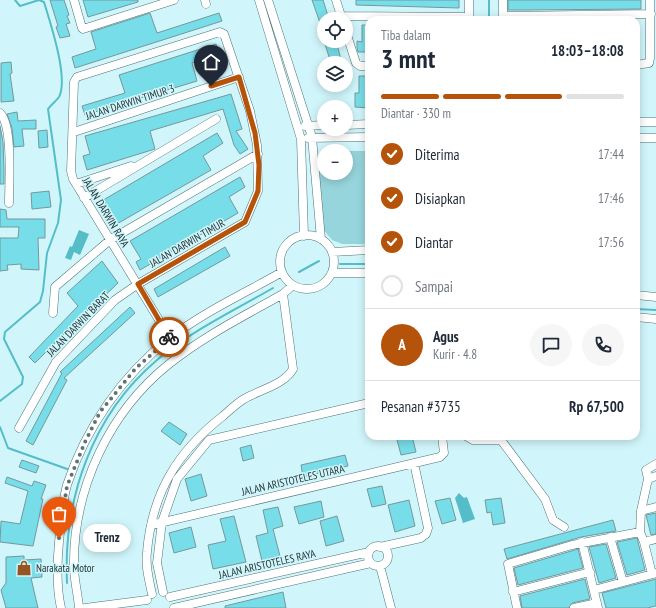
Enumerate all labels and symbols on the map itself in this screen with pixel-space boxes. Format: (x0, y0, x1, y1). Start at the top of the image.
pin (194, 45, 228, 86)
street label: JALAN DARWIN TIMUR 3 (83, 81, 176, 123)
street label: JALAN DARWIN RAYA (79, 174, 133, 250)
street label: JALAN DARWIN TIMUR (146, 216, 227, 271)
street label: JALAN DARWIN BARAT (43, 289, 113, 360)
courier (149, 317, 189, 357)
street label: JALAN ARISTOTELES UTARA (239, 461, 346, 499)
pin (42, 497, 76, 538)
callout: Trenz (83, 524, 131, 552)
street label: JALAN ARISTOTELES RAYA (216, 546, 317, 582)
shop icon: Narakata Motor (15, 559, 33, 577)
place label: Narakata Motor (36, 561, 95, 575)

